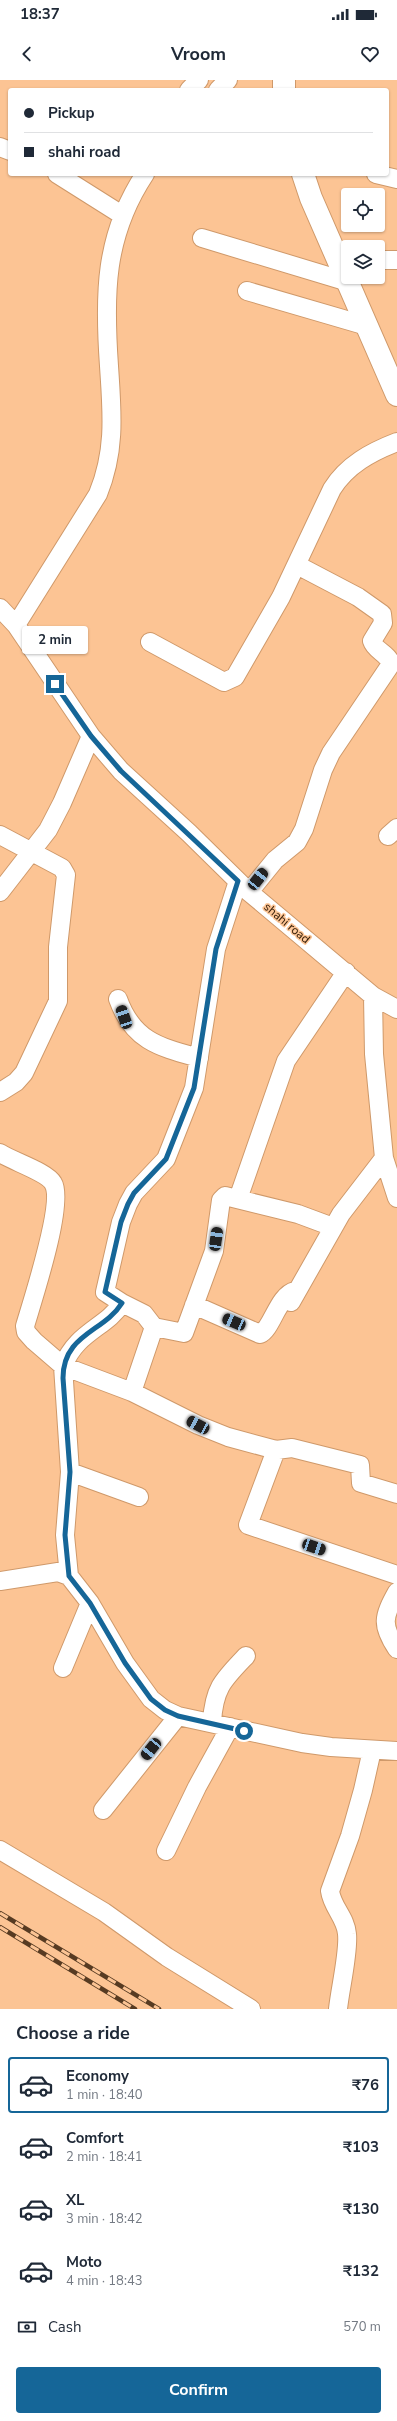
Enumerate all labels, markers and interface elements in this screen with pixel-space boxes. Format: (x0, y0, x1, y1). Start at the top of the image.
text: 18:37 (20, 4, 60, 24)
text: Vroom (171, 42, 226, 66)
icon: back (16, 43, 38, 65)
icon: heart (359, 43, 381, 65)
text: Pickup (48, 103, 94, 123)
text: shahi road (48, 142, 121, 162)
map controls (341, 188, 385, 284)
button: locate (341, 188, 385, 232)
button: layers (341, 240, 385, 284)
callout: 2 min (22, 626, 88, 654)
text: 2 min (38, 631, 72, 649)
route end (46, 675, 64, 693)
car (246, 866, 270, 892)
street label: shahi road (260, 899, 314, 947)
car (114, 1004, 134, 1030)
car (208, 1226, 224, 1252)
car (221, 1312, 247, 1332)
car (185, 1414, 211, 1436)
car (301, 1537, 327, 1557)
route start (235, 1722, 253, 1740)
car (139, 1736, 163, 1762)
text: Choose a ride (16, 2021, 130, 2045)
text: Economy (66, 2066, 129, 2086)
icon: car (18, 2067, 54, 2103)
text: ₹76 (352, 2075, 379, 2095)
text: 1 min · 18:40 (66, 2086, 142, 2104)
text: Comfort (66, 2128, 123, 2148)
icon: car (18, 2129, 54, 2165)
text: ₹103 (343, 2137, 379, 2157)
text: 2 min · 18:41 (66, 2148, 142, 2166)
text: XL (66, 2190, 85, 2210)
icon: car (18, 2191, 54, 2227)
text: ₹130 (343, 2199, 379, 2219)
text: 3 min · 18:42 (66, 2210, 142, 2228)
text: Moto (66, 2252, 102, 2272)
icon: car (18, 2253, 54, 2289)
text: ₹132 (343, 2261, 379, 2281)
text: 4 min · 18:43 (66, 2272, 142, 2290)
icon: cash (16, 2316, 38, 2338)
text: Cash (48, 2317, 82, 2337)
text: 570 m (343, 2318, 381, 2336)
button: Confirm (16, 2367, 381, 2413)

